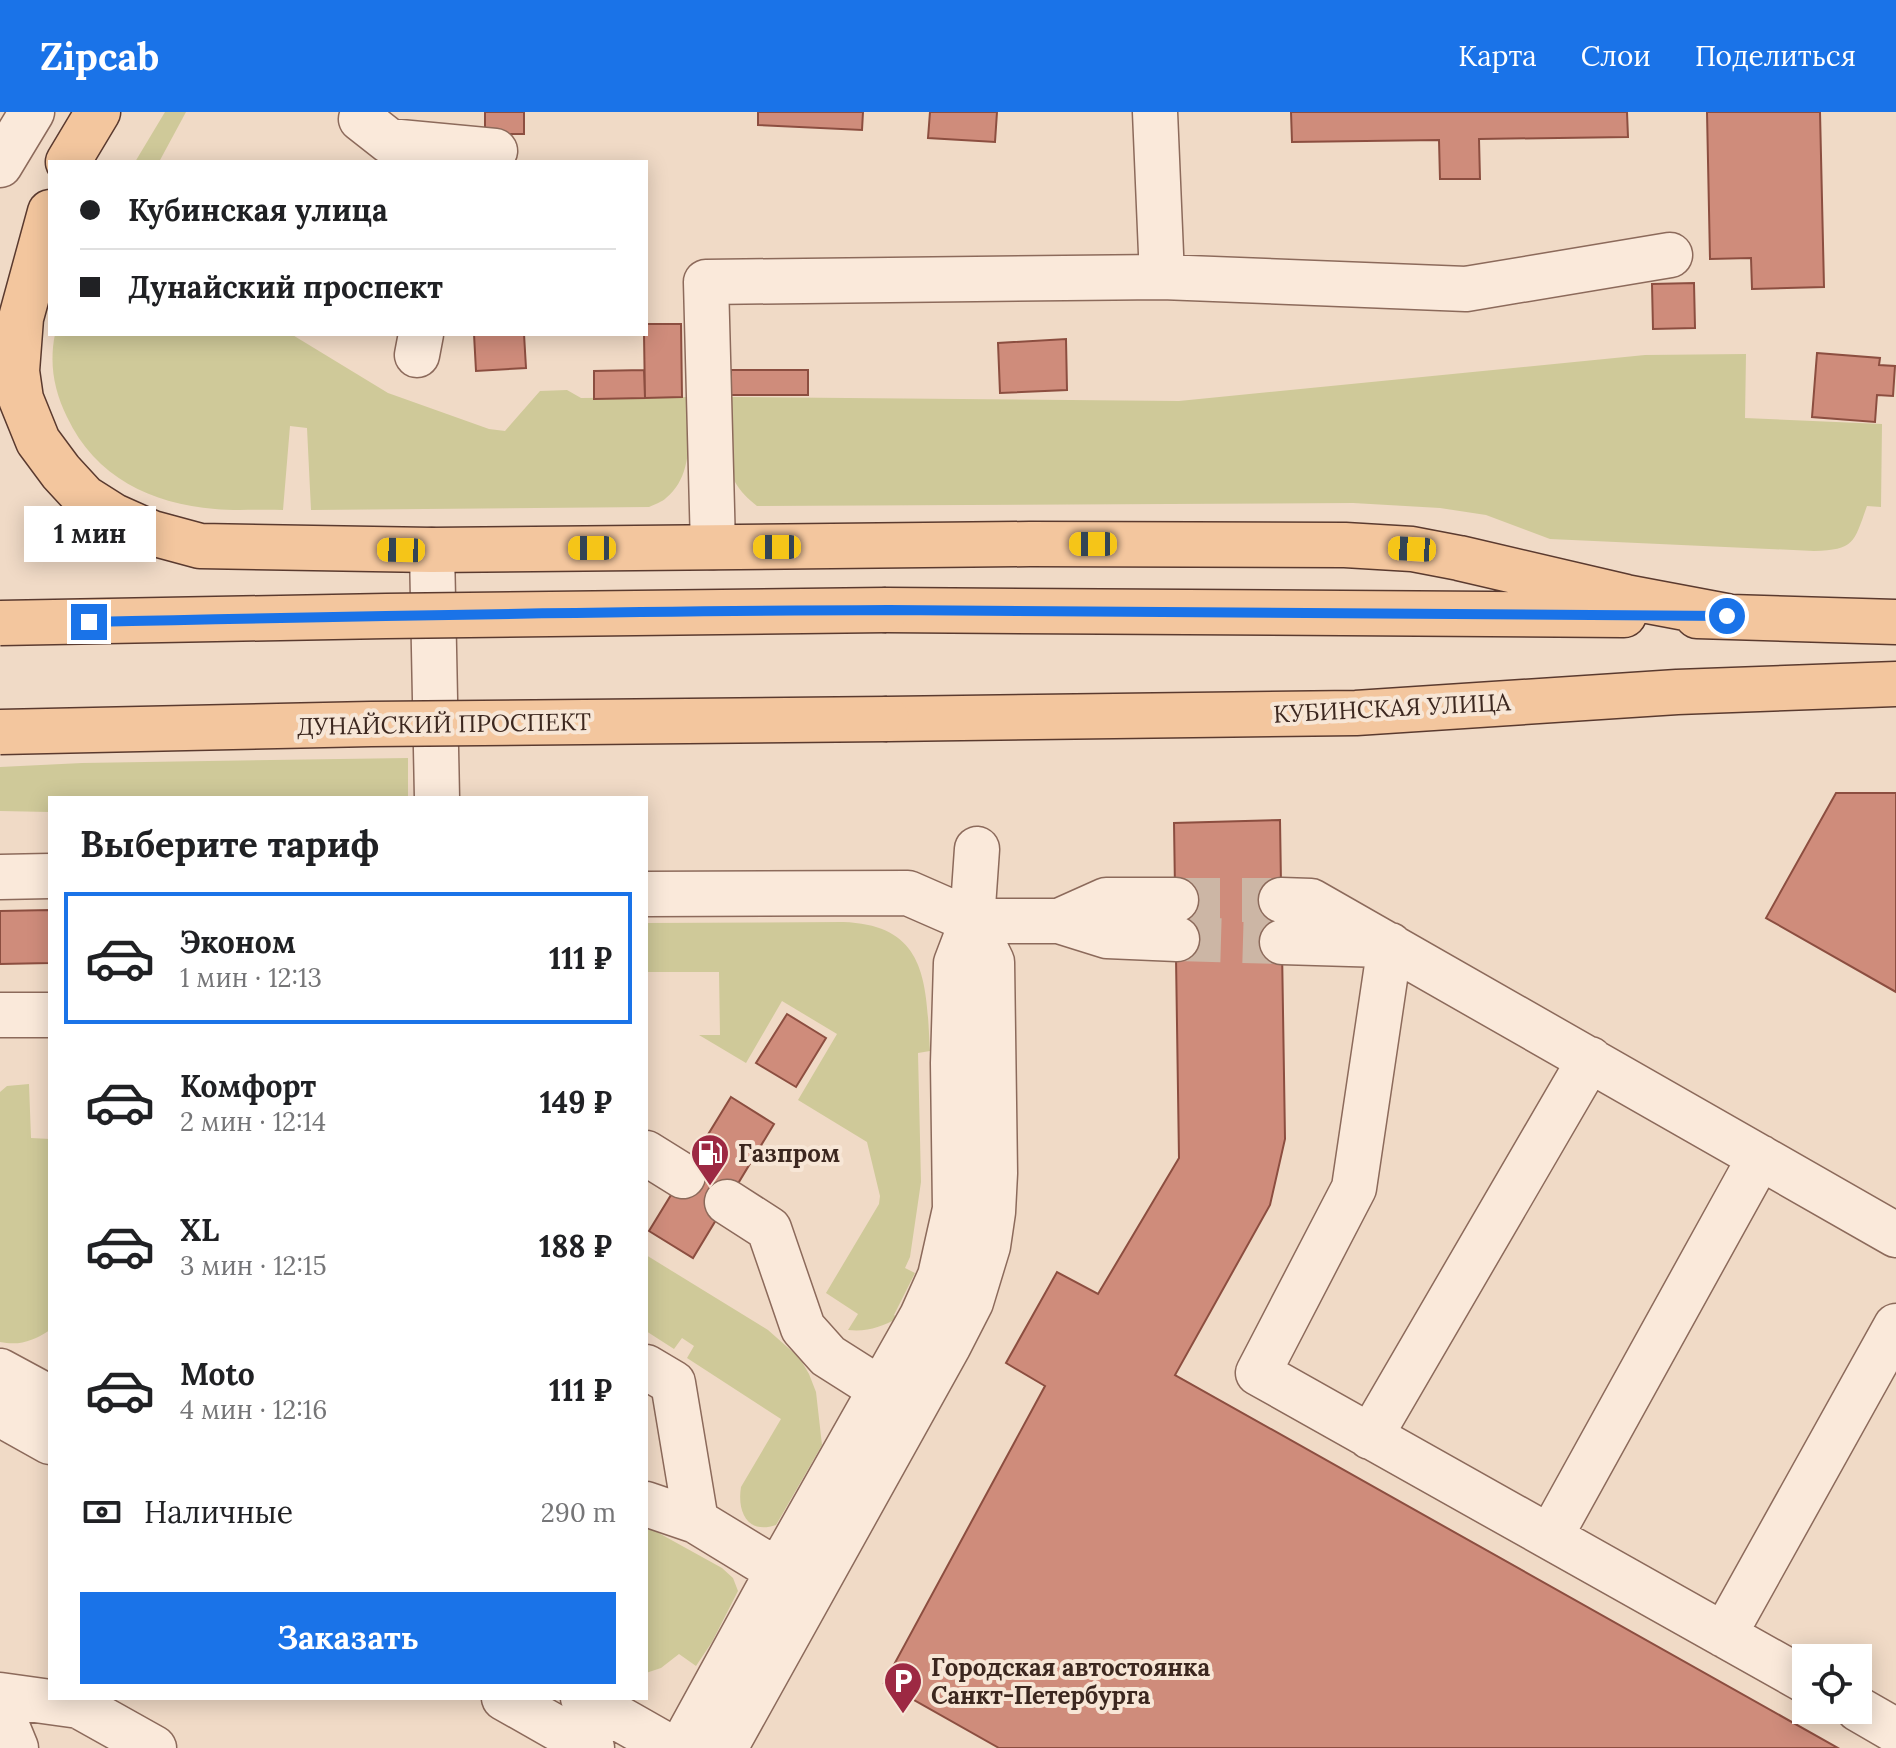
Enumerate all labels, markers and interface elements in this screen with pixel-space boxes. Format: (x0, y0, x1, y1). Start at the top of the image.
text: Zipcab (40, 32, 159, 80)
text: Карта (1458, 38, 1537, 74)
text: Слои (1581, 38, 1651, 74)
text: Поделиться (1695, 38, 1856, 74)
text: Кубинская улица (128, 191, 388, 229)
text: Дунайский проспект (128, 268, 443, 306)
callout: 1 мин (23, 506, 155, 562)
text: 1 мин (54, 517, 126, 550)
car (1069, 532, 1117, 556)
car (753, 535, 801, 559)
car (568, 536, 616, 560)
car (1387, 536, 1437, 562)
car (377, 538, 425, 562)
route start (1709, 598, 1745, 634)
route end (71, 604, 107, 640)
street label: КУБИНСКАЯ УЛИЦА (1273, 686, 1512, 730)
street label: ДУНАЙСКИЙ ПРОСПЕКТ (297, 706, 591, 742)
text: Выберите тариф (80, 821, 379, 867)
icon: car (84, 922, 156, 994)
text: Эконом (180, 923, 296, 961)
text: 111 ₽ (549, 939, 612, 977)
text: 1 мин · 12:13 (180, 961, 322, 994)
icon: car (84, 1066, 156, 1138)
text: Комфорт (180, 1067, 316, 1105)
text: 149 ₽ (540, 1083, 612, 1121)
text: 2 мин · 12:14 (180, 1105, 326, 1138)
fuel station icon: Газпром (689, 1132, 731, 1187)
place label: Газпром (738, 1138, 840, 1169)
icon: car (84, 1210, 156, 1282)
text: XL (180, 1211, 219, 1249)
text: 188 ₽ (539, 1227, 612, 1265)
text: 3 мин · 12:15 (180, 1249, 327, 1282)
icon: car (84, 1354, 156, 1426)
text: Moto (180, 1355, 255, 1393)
text: 111 ₽ (549, 1371, 612, 1409)
text: 4 мин · 12:16 (180, 1393, 327, 1426)
icon: cash (80, 1490, 124, 1534)
text: Наличные (144, 1493, 293, 1531)
text: 290 m (541, 1496, 616, 1529)
button: Заказать (80, 1592, 616, 1684)
map controls (1792, 1644, 1872, 1724)
button: locate (1792, 1644, 1872, 1724)
place label: Городская автостоянка Санкт-Петербурга (931, 1652, 1210, 1711)
parking icon: Городская автостоянка Санкт-Петербурга (882, 1660, 924, 1715)

